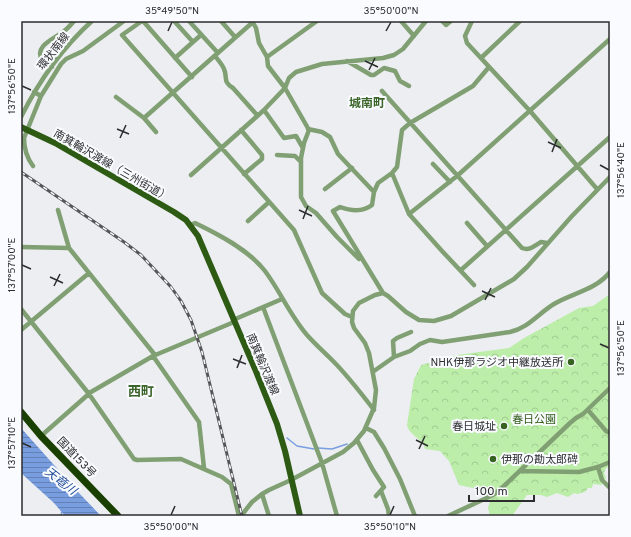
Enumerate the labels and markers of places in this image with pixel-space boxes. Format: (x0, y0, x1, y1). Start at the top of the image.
place label: NHK伊那ラジオ中継放送所 (431, 356, 564, 370)
marker: NHK伊那ラジオ中継放送所 (566, 357, 576, 367)
place label: 春日城址 (452, 420, 496, 434)
marker: 春日城址 (499, 421, 509, 431)
place label: 伊那の勘太郎碑 (501, 453, 578, 467)
marker: 伊那の勘太郎碑 (488, 454, 498, 464)

